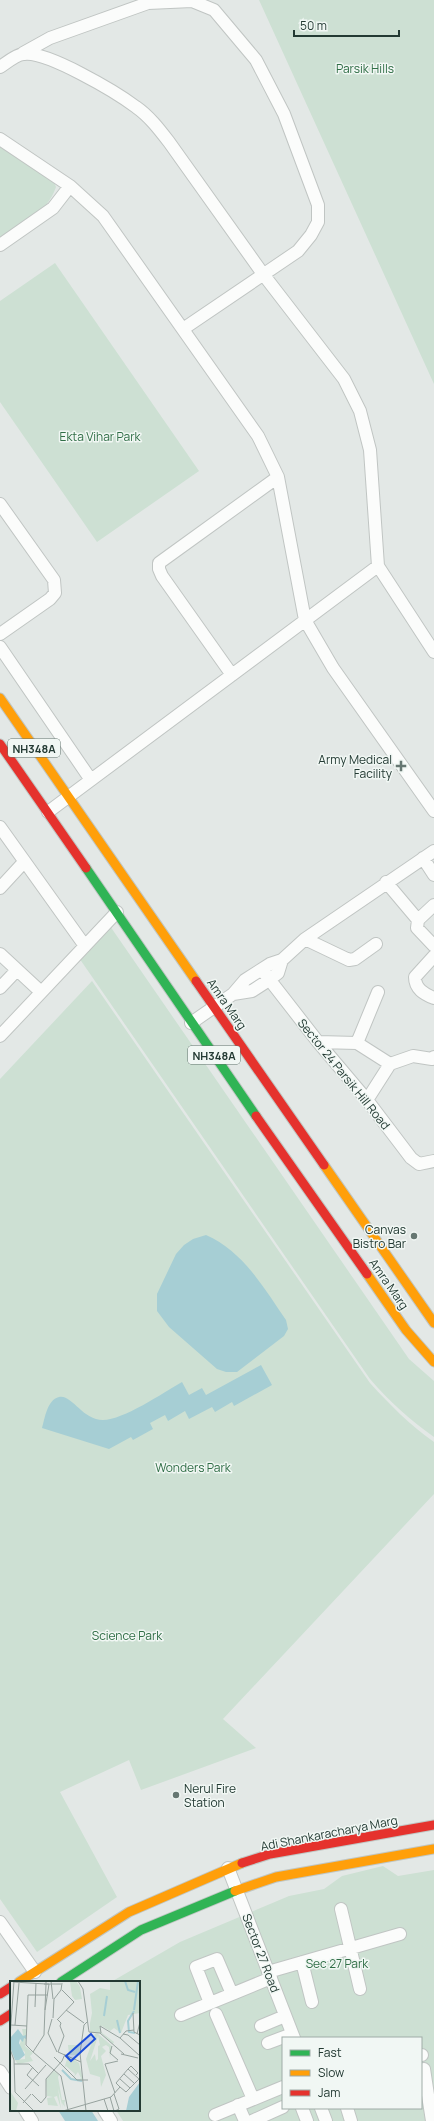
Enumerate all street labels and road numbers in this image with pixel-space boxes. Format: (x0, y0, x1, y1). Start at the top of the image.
road number: NH348A (8, 739, 60, 757)
street label: Amra Marg (203, 975, 251, 1033)
street label: Sector 24 Parsik Hill Road (294, 1015, 394, 1133)
road number: NH348A (188, 1046, 240, 1064)
street label: Amra Marg (365, 1255, 413, 1313)
street label: Adi Shankaracharya Marg (259, 1811, 399, 1855)
street label: Sector 27 Road (238, 1911, 284, 1995)

